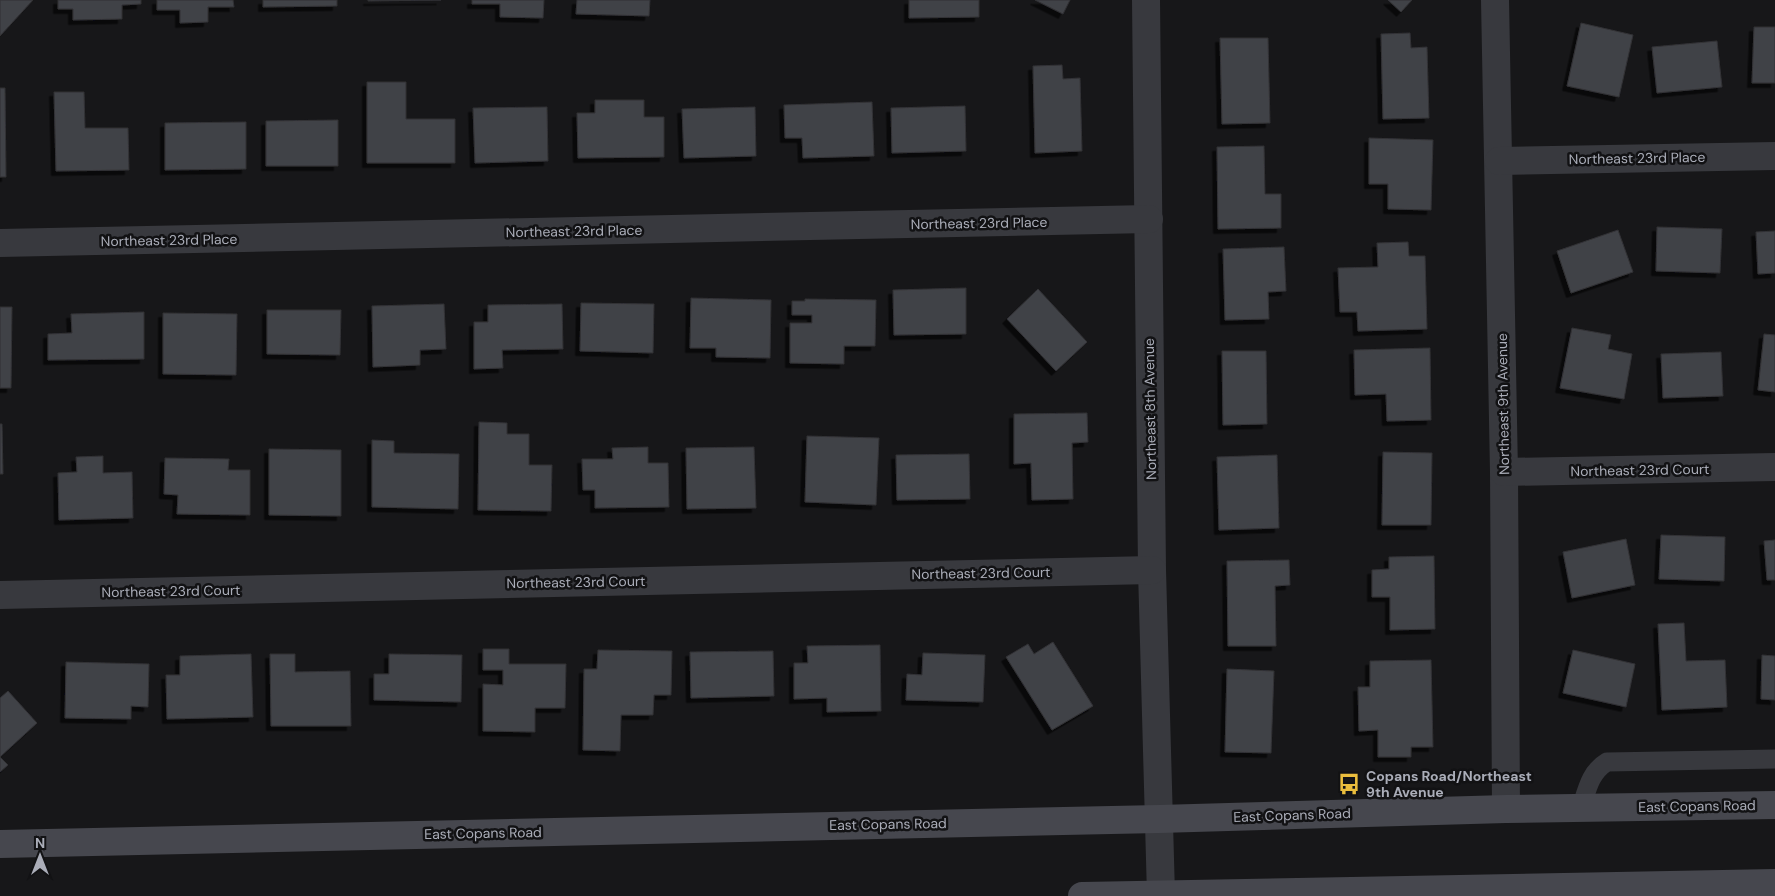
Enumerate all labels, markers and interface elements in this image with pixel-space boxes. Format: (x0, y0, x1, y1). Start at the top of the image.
street label: Northeast 23rd Place (1568, 148, 1706, 168)
street label: Northeast 23rd Place (910, 213, 1048, 233)
street label: Northeast 23rd Place (505, 221, 643, 241)
street label: Northeast 23rd Place (100, 230, 238, 250)
street label: Northeast 9th Avenue (1493, 333, 1513, 475)
street label: Northeast 8th Avenue (1140, 338, 1160, 480)
street label: Northeast 23rd Court (1570, 460, 1710, 480)
street label: Northeast 23rd Court (911, 563, 1051, 583)
street label: Northeast 23rd Court (506, 572, 646, 592)
street label: Northeast 23rd Court (101, 581, 241, 601)
place label: Copans Road/Northeast 9th Avenue (1366, 767, 1532, 801)
bus stop icon: Copans Road/Northeast 9th Avenue (1336, 771, 1362, 797)
street label: East Copans Road (1638, 796, 1756, 816)
street label: East Copans Road (1233, 804, 1351, 826)
street label: East Copans Road (829, 814, 947, 834)
street label: East Copans Road (424, 823, 542, 843)
north arrow (15, 831, 65, 881)
text: N (35, 834, 45, 852)

